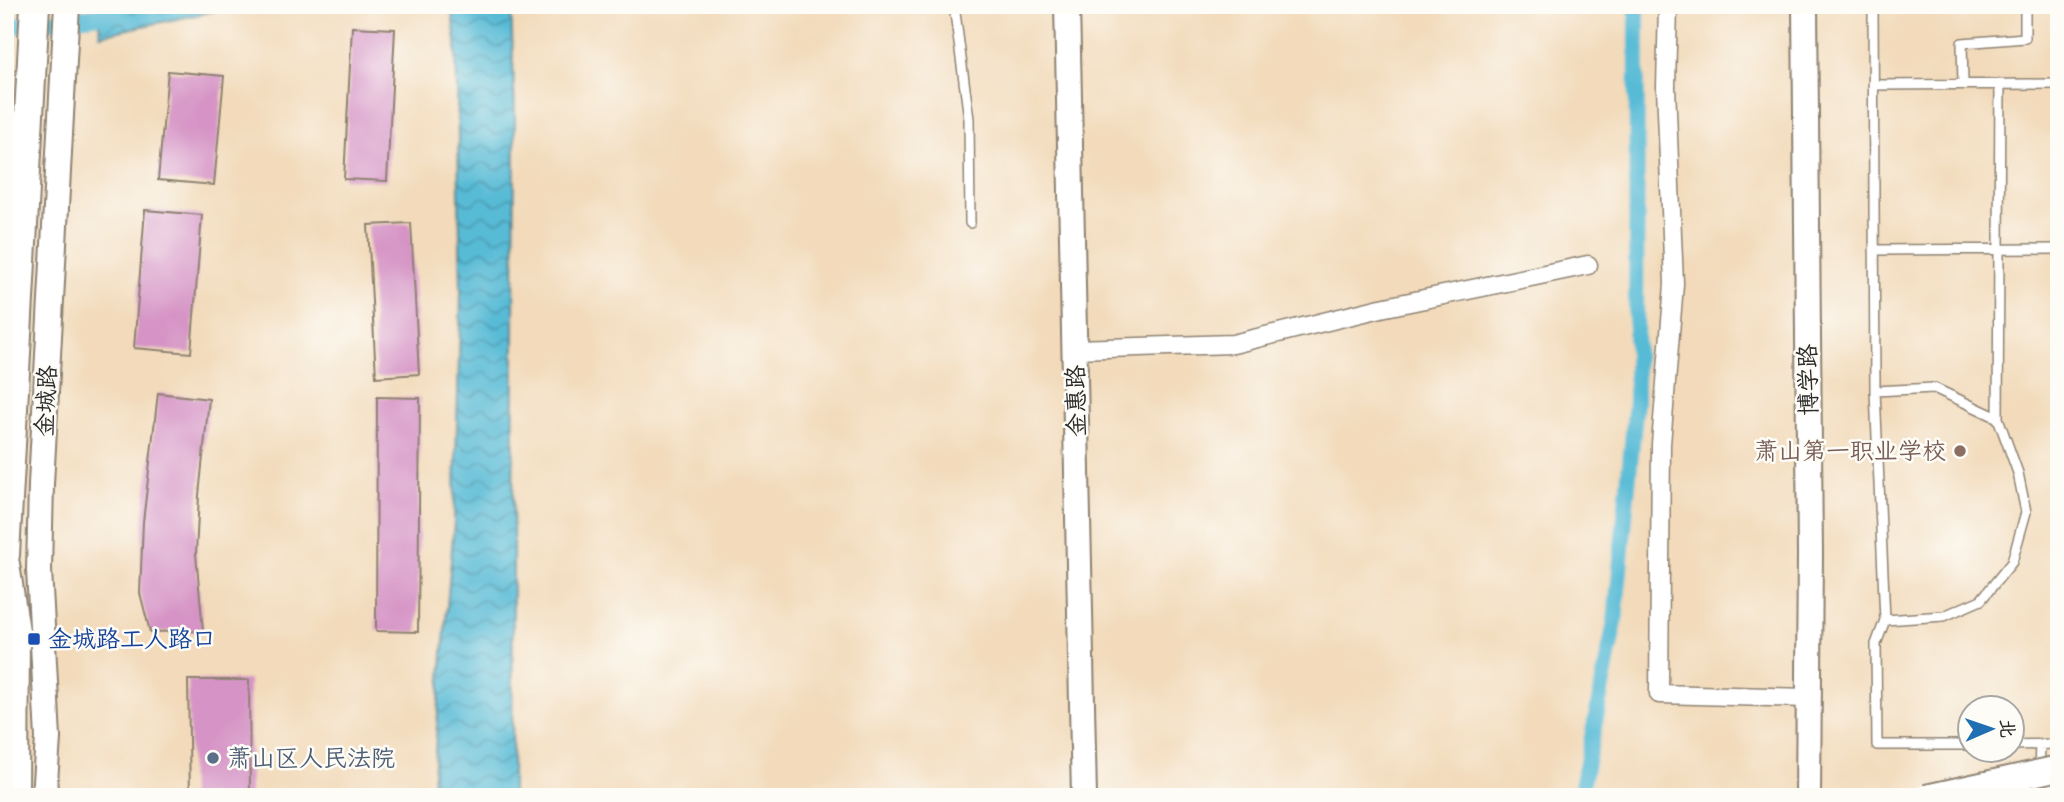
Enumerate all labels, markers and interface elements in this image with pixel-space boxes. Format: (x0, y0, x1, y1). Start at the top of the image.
street label: 博学路 (1792, 344, 1823, 416)
street label: 金城路 (29, 364, 62, 438)
street label: 金惠路 (1060, 365, 1091, 437)
place label: 萧山第一职业学校 (1754, 436, 1946, 465)
marker: 萧山第一职业学校 (1952, 443, 1968, 459)
place label: 金城路工人路口 (48, 624, 216, 653)
marker: 金城路工人路口 (26, 631, 42, 647)
north arrow (1955, 694, 2025, 764)
text: 北 (1996, 719, 2019, 738)
place label: 萧山区人民法院 (227, 743, 395, 772)
marker: 萧山区人民法院 (205, 750, 221, 766)

